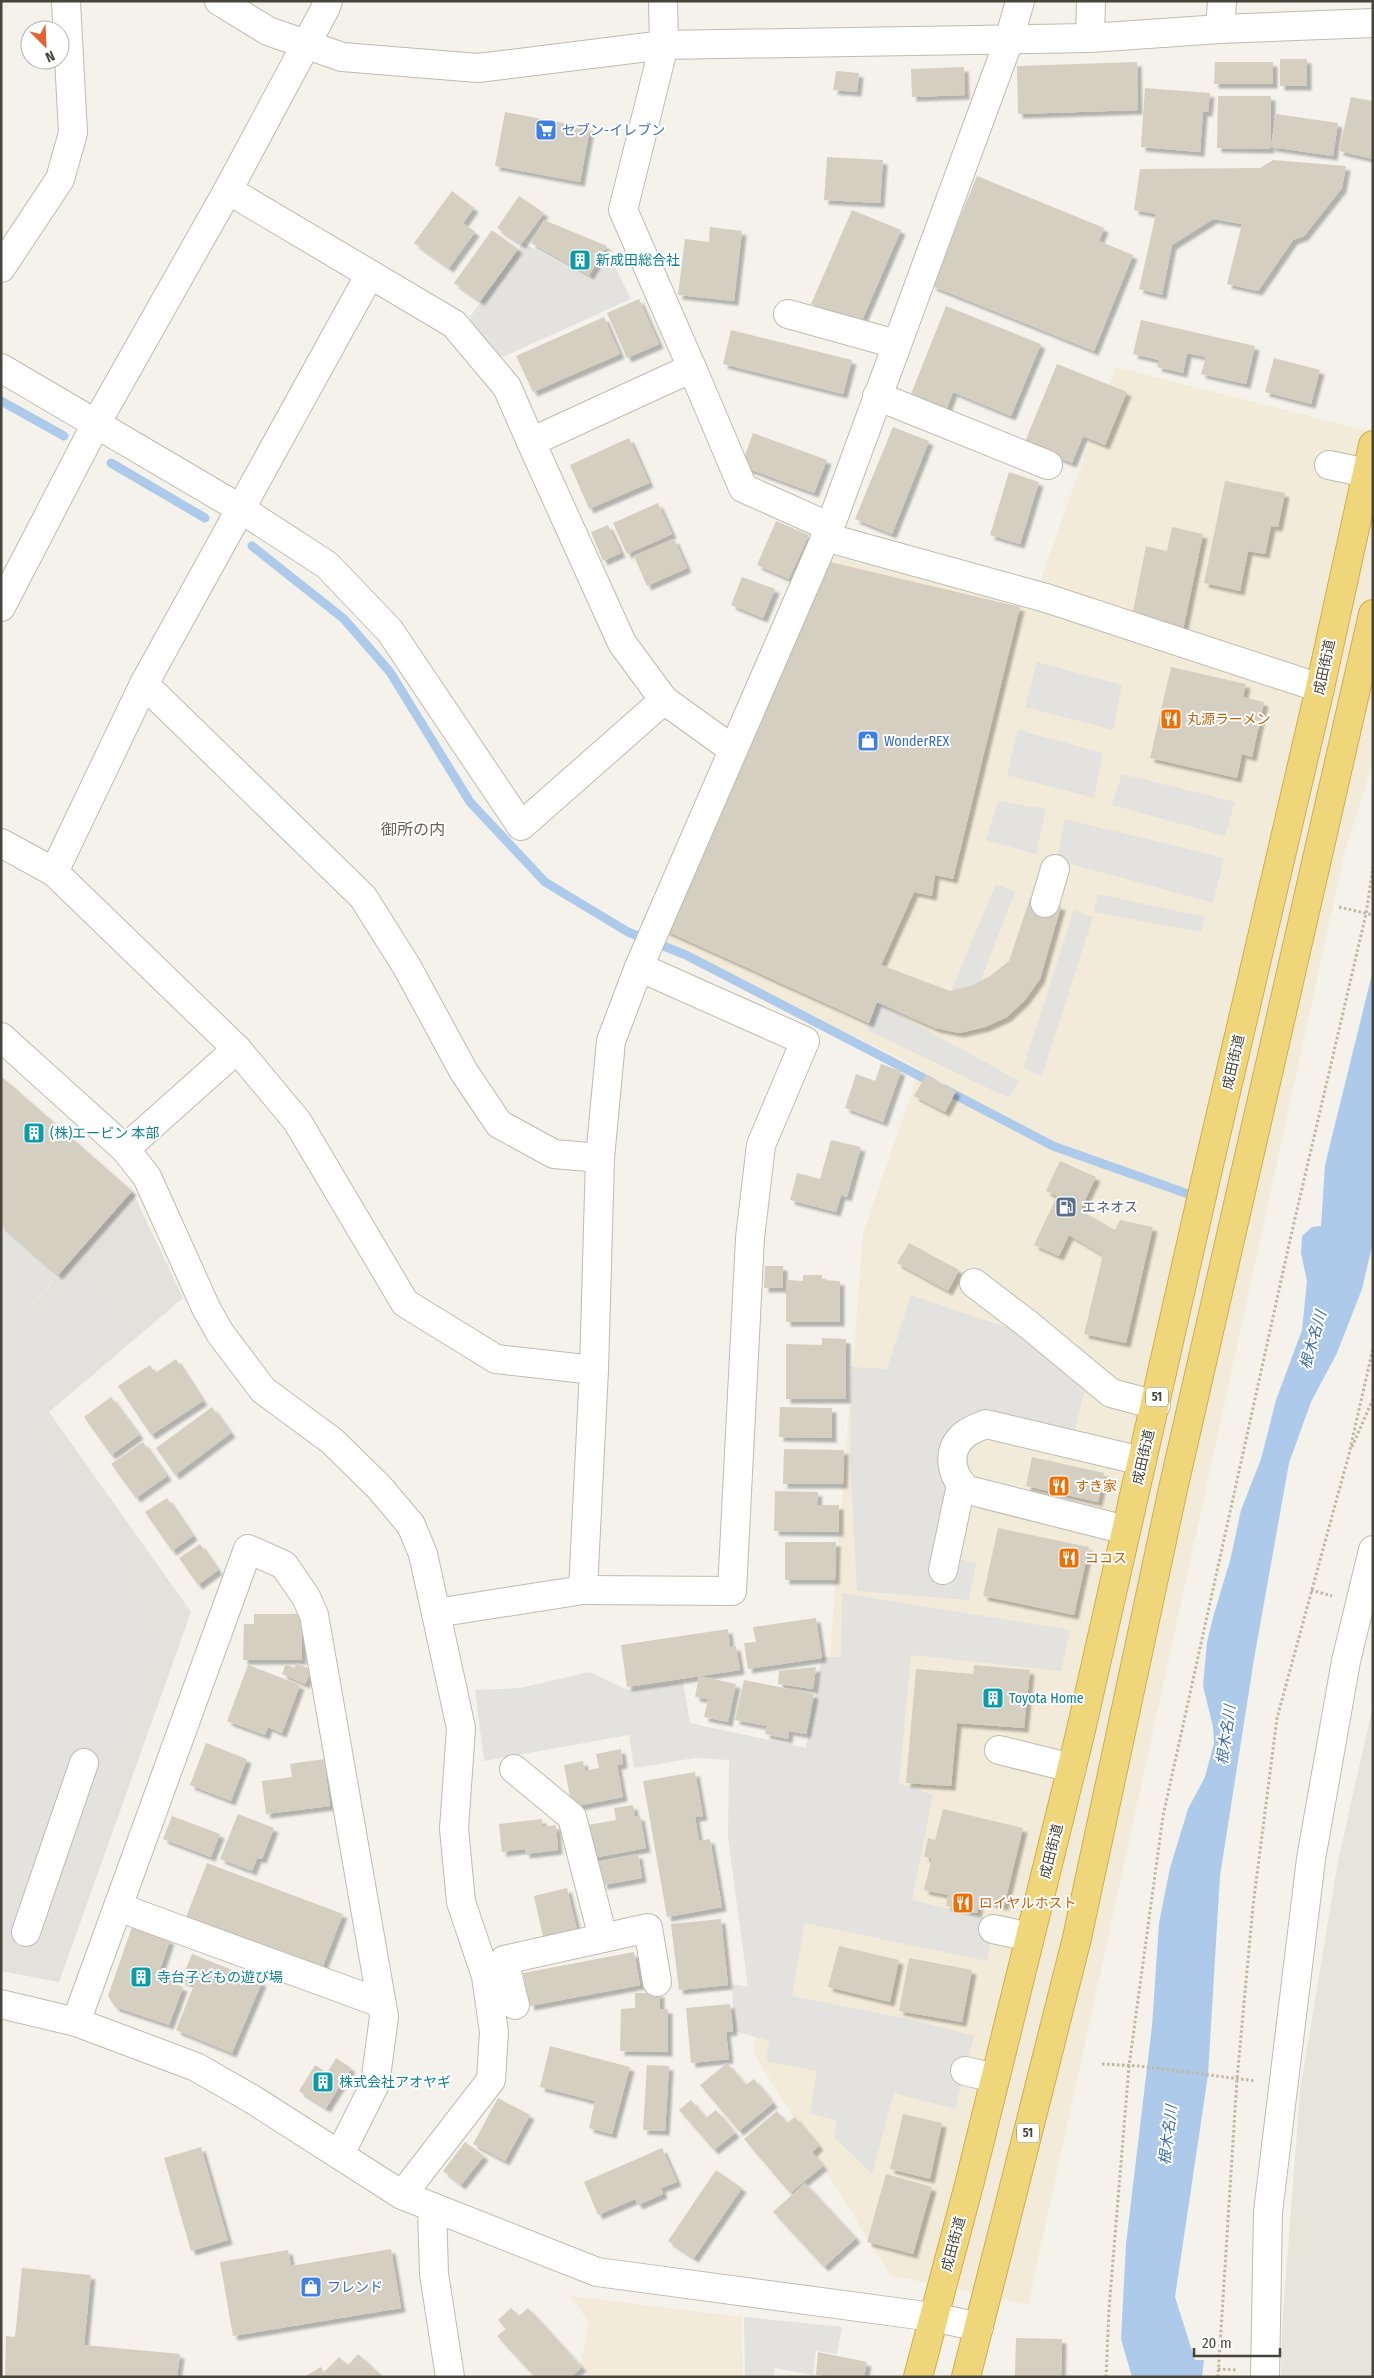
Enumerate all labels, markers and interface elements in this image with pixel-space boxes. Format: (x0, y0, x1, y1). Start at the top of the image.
north arrow (20, 20, 70, 70)
text: N (43, 47, 57, 66)
supermarket icon: セブン-イレブン (534, 118, 558, 142)
place label: セブン-イレブン (562, 122, 665, 139)
building icon: 新成田総合社 (568, 248, 592, 272)
place label: 新成田総合社 (596, 252, 680, 269)
street label: 成田街道 (1310, 638, 1339, 696)
restaurant icon: 丸源ラーメン (1159, 707, 1183, 731)
place label: 丸源ラーメン (1187, 711, 1270, 728)
shop icon: WonderREX (856, 729, 880, 753)
place label: WonderREX (884, 733, 950, 750)
district label: 御所の内 (381, 820, 445, 839)
street label: 成田街道 (1219, 1033, 1248, 1091)
building icon: (株)エービン 本部 (22, 1121, 46, 1145)
place label: (株)エービン 本部 (50, 1125, 160, 1142)
fuel station icon: エネオス (1054, 1195, 1078, 1219)
place label: エネオス (1082, 1199, 1138, 1216)
water label: 根木名川 (1296, 1307, 1330, 1371)
road number: 51 (1146, 1388, 1168, 1406)
street label: 成田街道 (1129, 1428, 1158, 1486)
restaurant icon: すき家 (1047, 1474, 1071, 1498)
place label: すき家 (1075, 1478, 1117, 1495)
restaurant icon: ココス (1057, 1546, 1081, 1570)
place label: ココス (1085, 1550, 1127, 1567)
building icon: Toyota Home (981, 1686, 1005, 1710)
place label: Toyota Home (1009, 1690, 1084, 1707)
water label: 根木名川 (1213, 1702, 1239, 1766)
street label: 成田街道 (1036, 1822, 1067, 1880)
restaurant icon: ロイヤルホスト (951, 1891, 975, 1915)
place label: ロイヤルホスト (979, 1895, 1077, 1912)
building icon: 寺台子どもの遊び場 (129, 1965, 153, 1989)
place label: 寺台子どもの遊び場 (157, 1969, 283, 1986)
building icon: 株式会社アオヤギ (311, 2070, 335, 2094)
place label: 株式会社アオヤギ (339, 2074, 451, 2091)
water label: 根木名川 (1155, 2102, 1181, 2166)
road number: 51 (1017, 2124, 1039, 2142)
street label: 成田街道 (938, 2215, 969, 2273)
shop icon: フレンド (299, 2275, 323, 2299)
place label: フレンド (327, 2279, 383, 2296)
scale bar (1194, 2326, 1280, 2358)
text: 20 m (1202, 2334, 1232, 2352)

